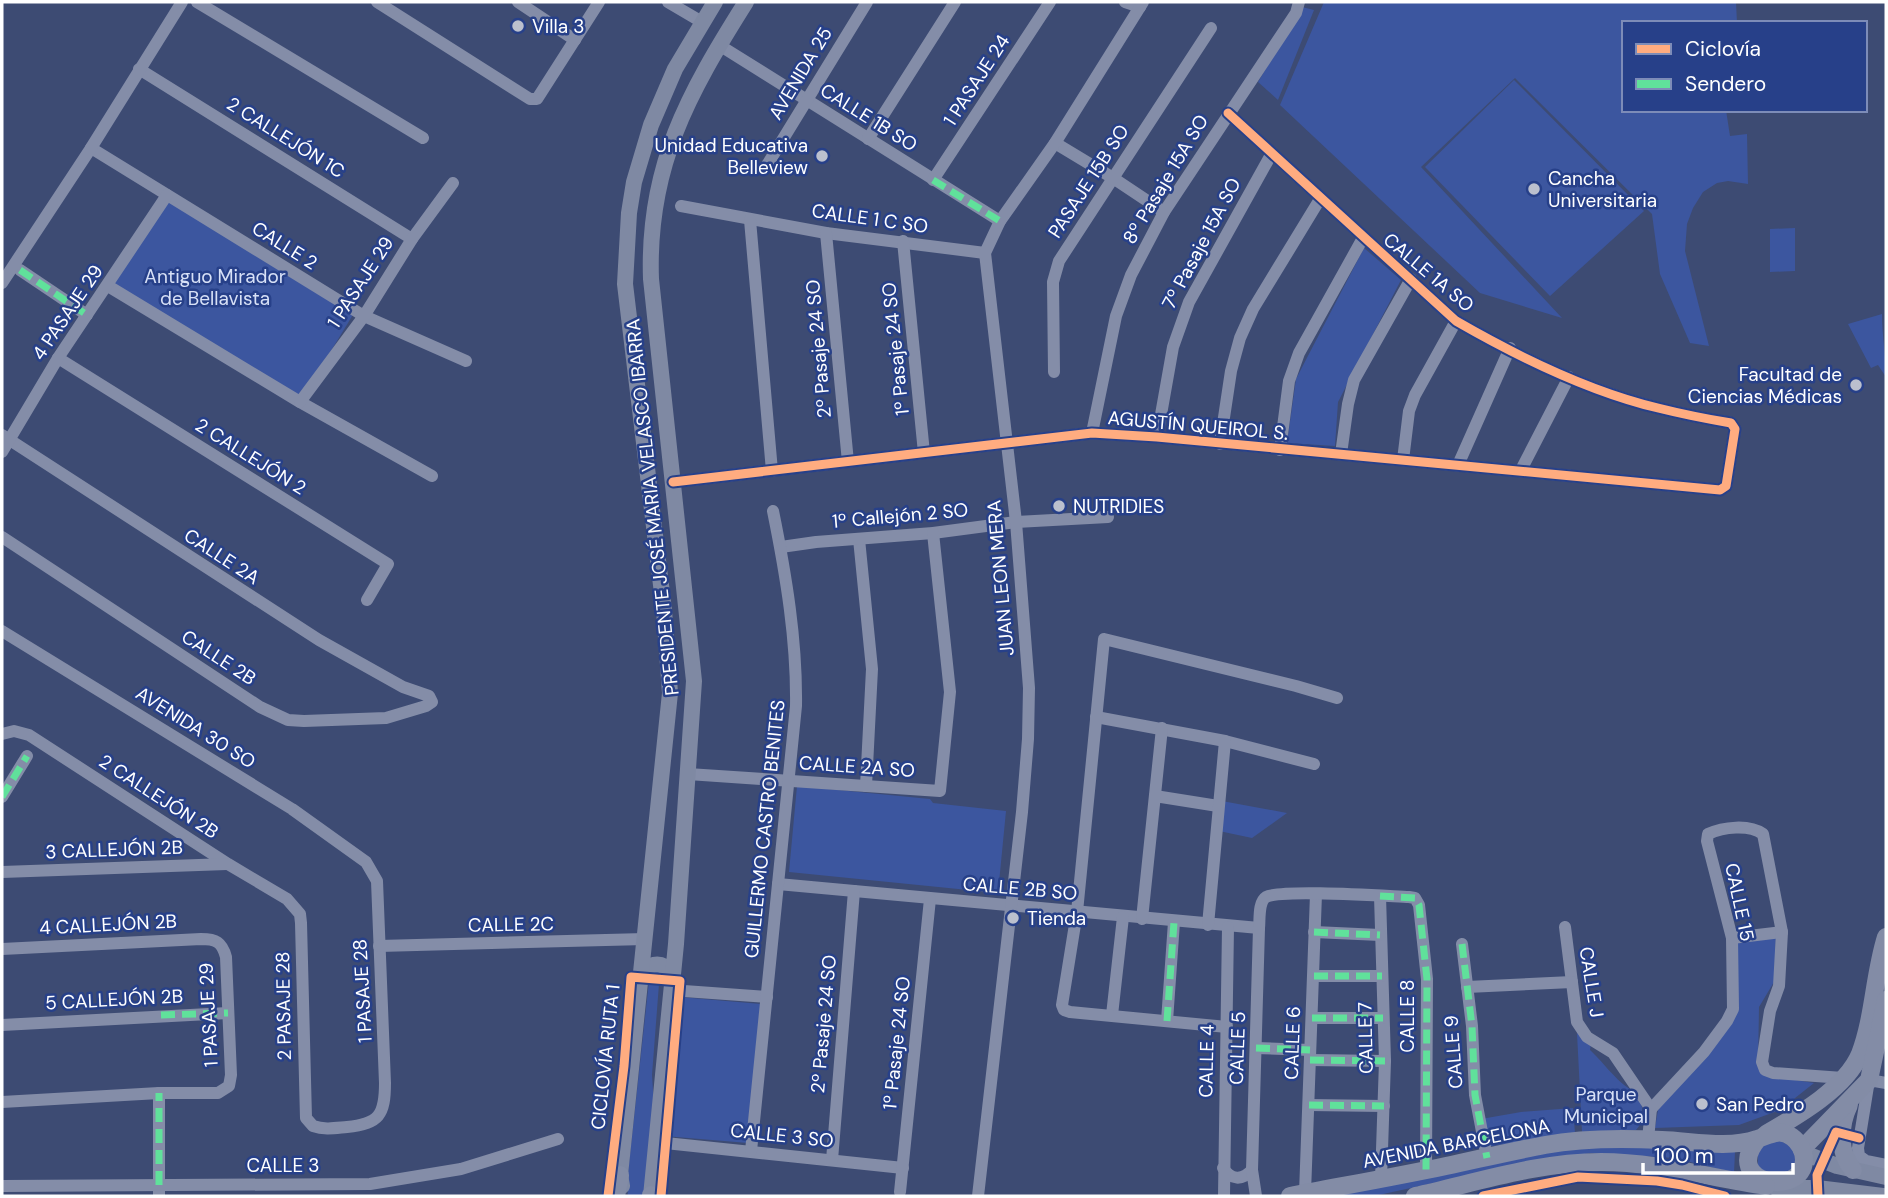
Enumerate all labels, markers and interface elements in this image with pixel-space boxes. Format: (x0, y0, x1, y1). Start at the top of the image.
place label: Villa 3 (532, 14, 584, 39)
marker: Villa 3 (510, 18, 526, 34)
legend (1622, 21, 1867, 112)
street label: AVENIDA 25 (763, 22, 838, 124)
street label: 1 PASAJE 24 (938, 30, 1015, 131)
text: Ciclovía (1685, 35, 1761, 63)
text: Sendero (1685, 70, 1766, 98)
street label: CALLE 1B SO (816, 78, 922, 157)
street label: 2 CALLEJÓN 1C (222, 91, 349, 184)
street label: 8º Pasaje 15A SO (1117, 110, 1214, 249)
street label: PASAJE 15B SO (1042, 120, 1134, 243)
place label: Unidad Educativa Belleview (655, 133, 808, 180)
marker: Unidad Educativa Belleview (814, 148, 830, 164)
place label: Cancha Universitaria (1548, 166, 1657, 213)
street label: 7º Pasaje 15A SO (1156, 173, 1247, 313)
marker: Cancha Universitaria (1526, 181, 1542, 197)
street label: CALLE 1 C SO (810, 198, 930, 239)
street label: CALLE 2 (247, 216, 322, 275)
street label: CALLE 1A SO (1378, 227, 1479, 318)
street label: 1 PASAJE 29 (321, 232, 399, 333)
street label: 4 PASAJE 29 (26, 260, 109, 365)
park label: Antiguo Mirador de Bellavista (144, 264, 286, 311)
street label: 2º Pasaje 24 SO (800, 279, 837, 419)
street label: 1º Pasaje 24 SO (876, 281, 915, 417)
street label: PRESIDENTE JOSÉ MARIA VELASCO IBARRA (620, 317, 685, 697)
place label: Facultad de Ciencias Médicas (1688, 362, 1842, 409)
marker: Facultad de Ciencias Médicas (1848, 377, 1864, 393)
street label: AGUSTÍN QUEIROL S. (1107, 405, 1289, 446)
street label: 2 CALLEJÓN 2 (191, 412, 311, 500)
place label: NUTRIDIES (1073, 494, 1164, 519)
street label: 1º Callejón 2 SO (831, 497, 969, 534)
marker: NUTRIDIES (1051, 498, 1067, 514)
street label: JUAN LEON MERA (981, 499, 1020, 657)
street label: CALLE 2A (179, 523, 265, 590)
street label: CALLE 2B (177, 624, 261, 691)
street label: AVENIDA 30 SO (131, 681, 260, 774)
street label: GUILLERMO CASTRO BENITES (738, 699, 790, 959)
street label: 2 CALLEJÓN 2B (94, 748, 223, 844)
street label: CALLE 2A SO (798, 750, 916, 783)
street label: 3 CALLEJÓN 2B (45, 835, 183, 864)
street label: CALLE 15 (1719, 861, 1760, 943)
street label: CALLE 2B SO (962, 871, 1078, 906)
place label: Tienda (1027, 906, 1086, 931)
street label: 4 CALLEJÓN 2B (38, 908, 178, 941)
marker: Tienda (1005, 910, 1021, 926)
street label: CALLE 2C (468, 911, 554, 938)
street label: 1 PASAJE 28 (347, 938, 378, 1044)
street label: CALLE J (1574, 945, 1609, 1019)
street label: 2 PASAJE 28 (270, 951, 297, 1061)
street label: 2º Pasaje 24 SO (805, 954, 842, 1094)
street label: 1 PASAJE 29 (193, 962, 224, 1068)
street label: 1º Pasaje 24 SO (877, 975, 916, 1111)
street label: CALLE 8 (1395, 979, 1420, 1053)
street label: 5 CALLEJÓN 2B (44, 983, 184, 1016)
street label: CICLOVÍA RUTA 1 (585, 983, 626, 1131)
street label: CALLE 7 (1352, 1002, 1379, 1074)
street label: CALLE 6 (1279, 1006, 1306, 1080)
street label: CALLE 5 (1224, 1011, 1251, 1085)
street label: CALLE 9 (1438, 1014, 1469, 1090)
street label: CALLE 4 (1193, 1024, 1220, 1098)
park label: Parque Municipal (1564, 1082, 1648, 1129)
place label: San Pedro (1716, 1092, 1804, 1117)
marker: San Pedro (1694, 1096, 1710, 1112)
street label: AVENIDA BARCELONA (1360, 1113, 1552, 1174)
street label: CALLE 3 SO (729, 1118, 835, 1153)
scale bar (1643, 1132, 1794, 1176)
text: 100 m (1654, 1142, 1714, 1170)
street label: CALLE 3 (247, 1153, 319, 1178)

